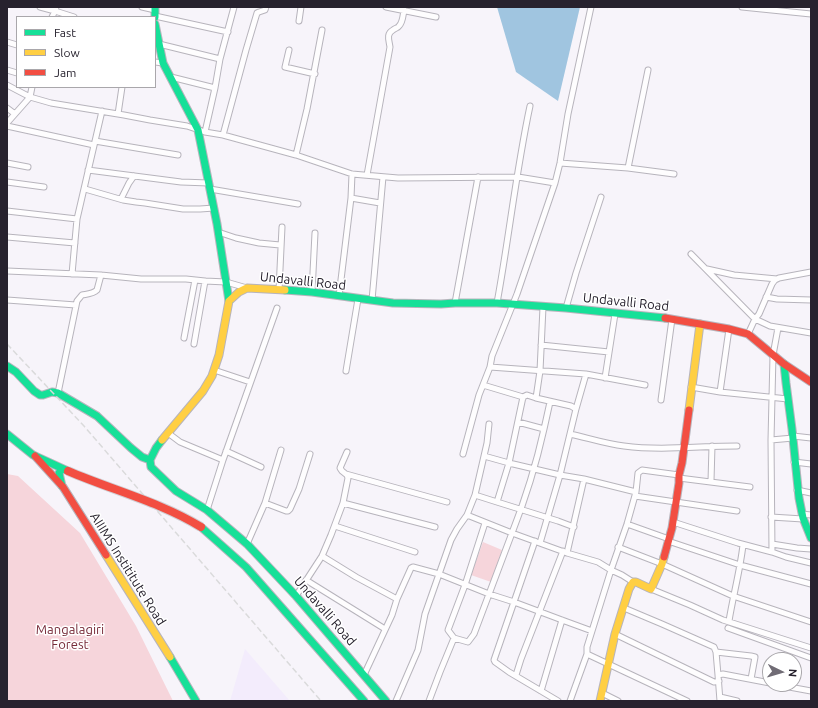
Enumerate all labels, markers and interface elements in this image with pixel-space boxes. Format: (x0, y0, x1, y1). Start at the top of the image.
legend (16, 16, 156, 88)
text: Fast (54, 26, 76, 39)
text: Slow (54, 46, 80, 59)
text: Jam (54, 66, 76, 79)
street label: Undavalli Road (259, 269, 347, 293)
street label: Undavalli Road (582, 290, 670, 314)
street label: AIIIMS Instititute Road (87, 510, 169, 628)
street label: Undavalli Road (291, 573, 359, 649)
park label: Mangalagiri Forest (36, 622, 104, 653)
north arrow (762, 652, 802, 692)
text: N (787, 668, 799, 678)

